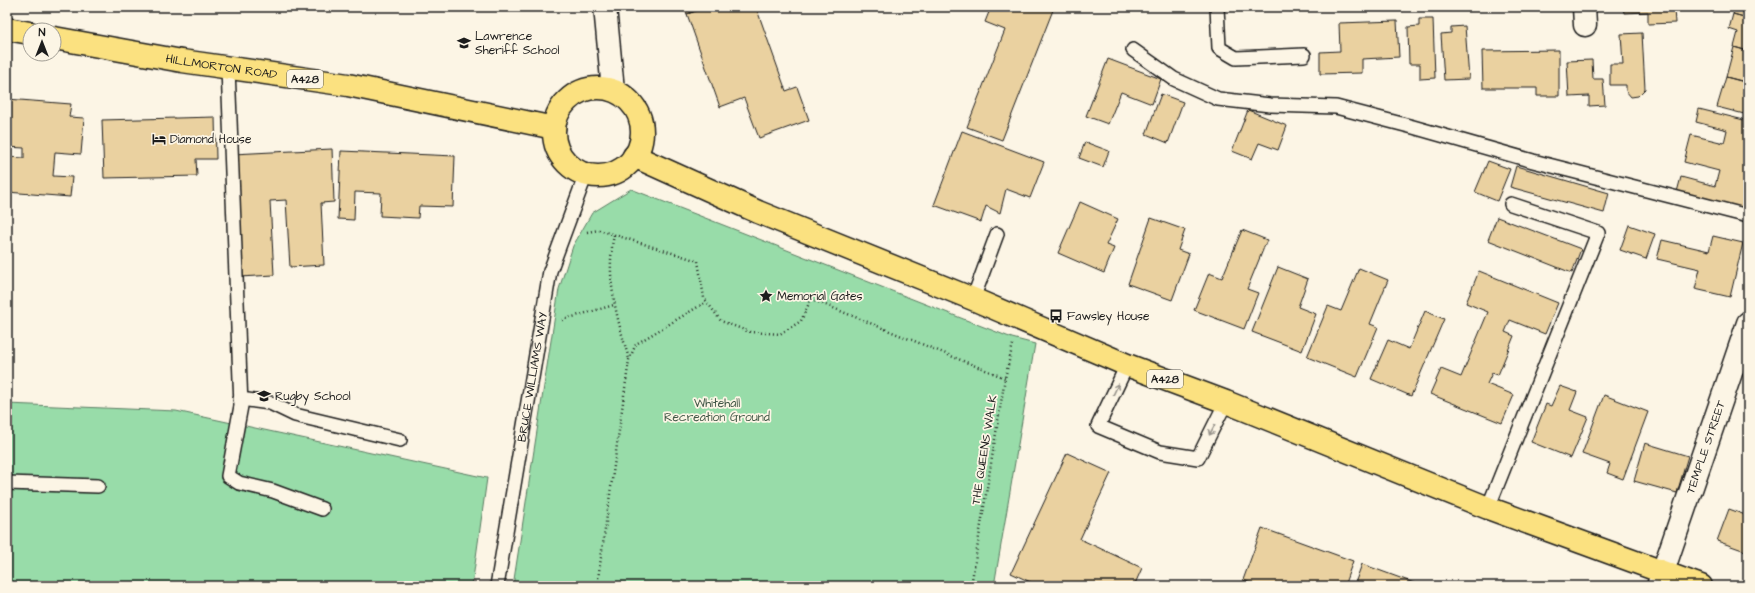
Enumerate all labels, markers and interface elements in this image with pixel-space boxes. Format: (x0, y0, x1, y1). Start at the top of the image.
north arrow (22, 22, 62, 62)
text: N (39, 25, 46, 40)
place label: Lawrence Sheriff School (475, 28, 559, 59)
school or university icon: Lawrence Sheriff School (456, 35, 472, 51)
street label: HILLMORTON ROAD (165, 50, 278, 84)
road number: A428 (287, 70, 323, 88)
hotel icon: Diamond House (151, 131, 167, 147)
place label: Diamond House (170, 131, 252, 148)
place icon: Memorial Gates (758, 288, 774, 304)
place label: Memorial Gates (777, 288, 863, 305)
bus stop icon: Fawsley House (1048, 308, 1064, 324)
place label: Fawsley House (1067, 308, 1150, 326)
street label: BRUCE WILLIAMS WAY (513, 310, 552, 443)
road number: A428 (1147, 370, 1183, 388)
one-way arrow (1113, 384, 1120, 396)
school or university icon: Rugby School (256, 388, 272, 404)
place label: Rugby School (275, 388, 351, 406)
street label: THE QUEENS WALK (967, 393, 1002, 506)
park label: Whitehall Recreation Ground (664, 395, 770, 426)
street label: TEMPLE STREET (1682, 398, 1730, 496)
one-way arrow (1208, 424, 1215, 436)

